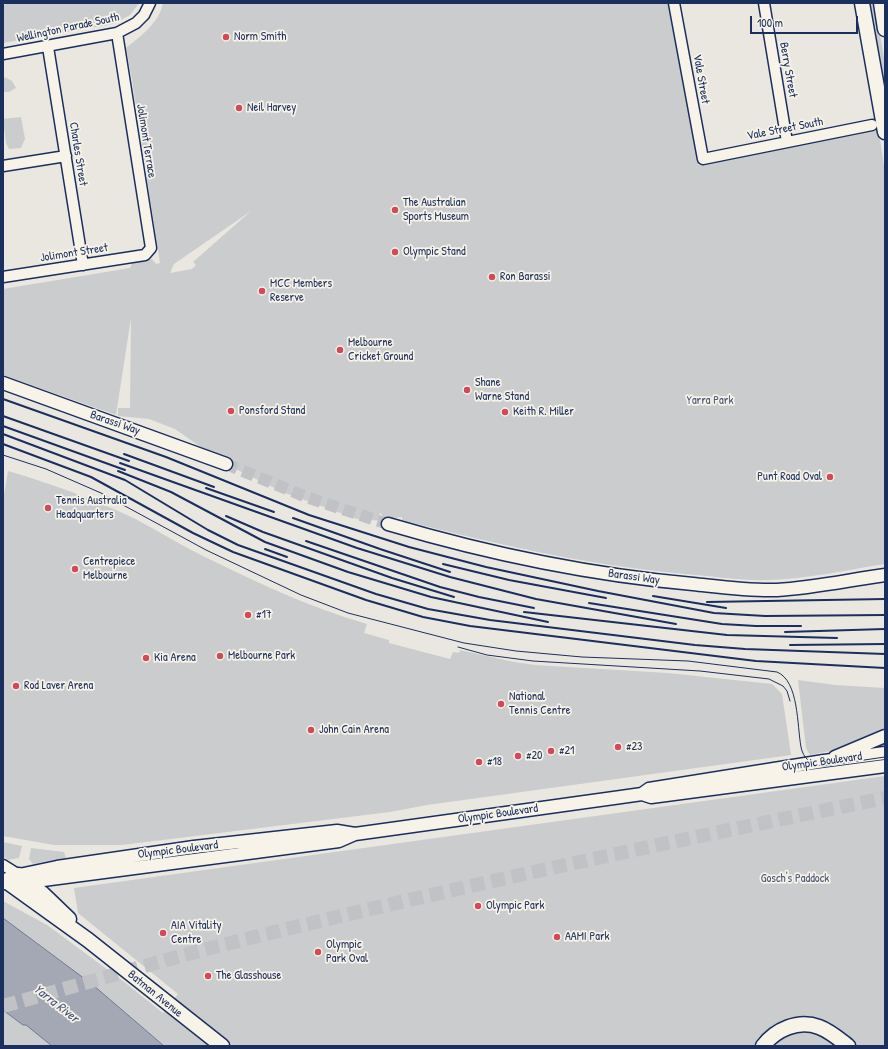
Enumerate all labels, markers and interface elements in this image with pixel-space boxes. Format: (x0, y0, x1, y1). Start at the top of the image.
scale bar (752, 8, 860, 34)
street label: Wellington Parade South (16, 10, 120, 46)
text: 100 m (757, 14, 783, 31)
place label: Norm Smith (234, 30, 286, 44)
marker: Norm Smith (221, 32, 231, 42)
street label: Berry Street (776, 41, 800, 99)
street label: Vale Street (690, 53, 712, 105)
place label: Neil Harvey (247, 101, 296, 115)
street label: Jolimont Terrace (133, 103, 159, 179)
marker: Neil Harvey (234, 103, 244, 113)
street label: Vale Street South (746, 115, 824, 143)
street label: Charles Street (66, 121, 90, 187)
place label: The Australian Sports Museum (403, 196, 469, 224)
marker: The Australian Sports Museum (390, 205, 400, 215)
street label: Jolimont Street (39, 241, 109, 265)
place label: Olympic Stand (403, 245, 466, 259)
marker: Olympic Stand (390, 247, 400, 257)
place label: Ron Barassi (500, 270, 551, 284)
marker: Ron Barassi (487, 272, 497, 282)
place label: MCC Members Reserve (270, 277, 332, 305)
marker: MCC Members Reserve (257, 286, 267, 296)
place label: Melbourne Cricket Ground (348, 336, 413, 364)
marker: Melbourne Cricket Ground (335, 345, 345, 355)
place label: Shane Warne Stand (475, 376, 529, 404)
marker: Shane Warne Stand (462, 385, 472, 395)
park label: Yarra Park (687, 394, 733, 408)
place label: Ponsford Stand (239, 404, 305, 418)
place label: Keith R. Miller (513, 405, 574, 419)
marker: Ponsford Stand (226, 406, 236, 416)
marker: Keith R. Miller (500, 407, 510, 417)
street label: Barassi Way (88, 408, 142, 438)
place label: Punt Road Oval (757, 470, 822, 484)
marker: Punt Road Oval (825, 472, 835, 482)
place label: Tennis Australia Headquarters (56, 494, 127, 522)
marker: Tennis Australia Headquarters (43, 503, 53, 513)
place label: Centrepiece Melbourne (83, 555, 135, 583)
marker: Centrepiece Melbourne (70, 564, 80, 574)
street label: Barassi Way (607, 566, 661, 588)
place label: #17 (256, 608, 272, 622)
marker: #17 (243, 610, 253, 620)
place label: Melbourne Park (228, 649, 295, 663)
place label: Kia Arena (154, 651, 196, 665)
marker: Melbourne Park (215, 651, 225, 661)
marker: Kia Arena (141, 653, 151, 663)
place label: Rod Laver Arena (24, 679, 93, 693)
marker: Rod Laver Arena (11, 681, 21, 691)
place label: National Tennis Centre (509, 690, 571, 718)
marker: National Tennis Centre (496, 699, 506, 709)
place label: John Cain Arena (319, 723, 389, 737)
marker: John Cain Arena (306, 725, 316, 735)
place label: #23 (626, 740, 642, 754)
marker: #23 (613, 742, 623, 752)
place label: #21 (559, 744, 574, 758)
marker: #21 (546, 746, 556, 756)
place label: #20 (526, 749, 542, 763)
street label: Olympic Boulevard (781, 749, 863, 775)
marker: #20 (513, 751, 523, 761)
place label: #18 (487, 755, 502, 769)
marker: #18 (474, 757, 484, 767)
street label: Olympic Boulevard (457, 801, 539, 827)
street label: Olympic Boulevard (137, 838, 219, 862)
park label: Gosch's Paddock (761, 872, 829, 886)
place label: Olympic Park (486, 899, 544, 913)
marker: Olympic Park (473, 901, 483, 911)
place label: AIA Vitality Centre (171, 919, 222, 947)
marker: AIA Vitality Centre (158, 928, 168, 938)
place label: AAMI Park (565, 930, 610, 944)
marker: AAMI Park (552, 932, 562, 942)
place label: Olympic Park Oval (326, 938, 368, 966)
marker: Olympic Park Oval (313, 947, 323, 957)
street label: Batman Avenue (125, 968, 185, 1020)
place label: The Glasshouse (216, 969, 281, 983)
marker: The Glasshouse (203, 971, 213, 981)
water label: Yarra River (30, 981, 82, 1027)

